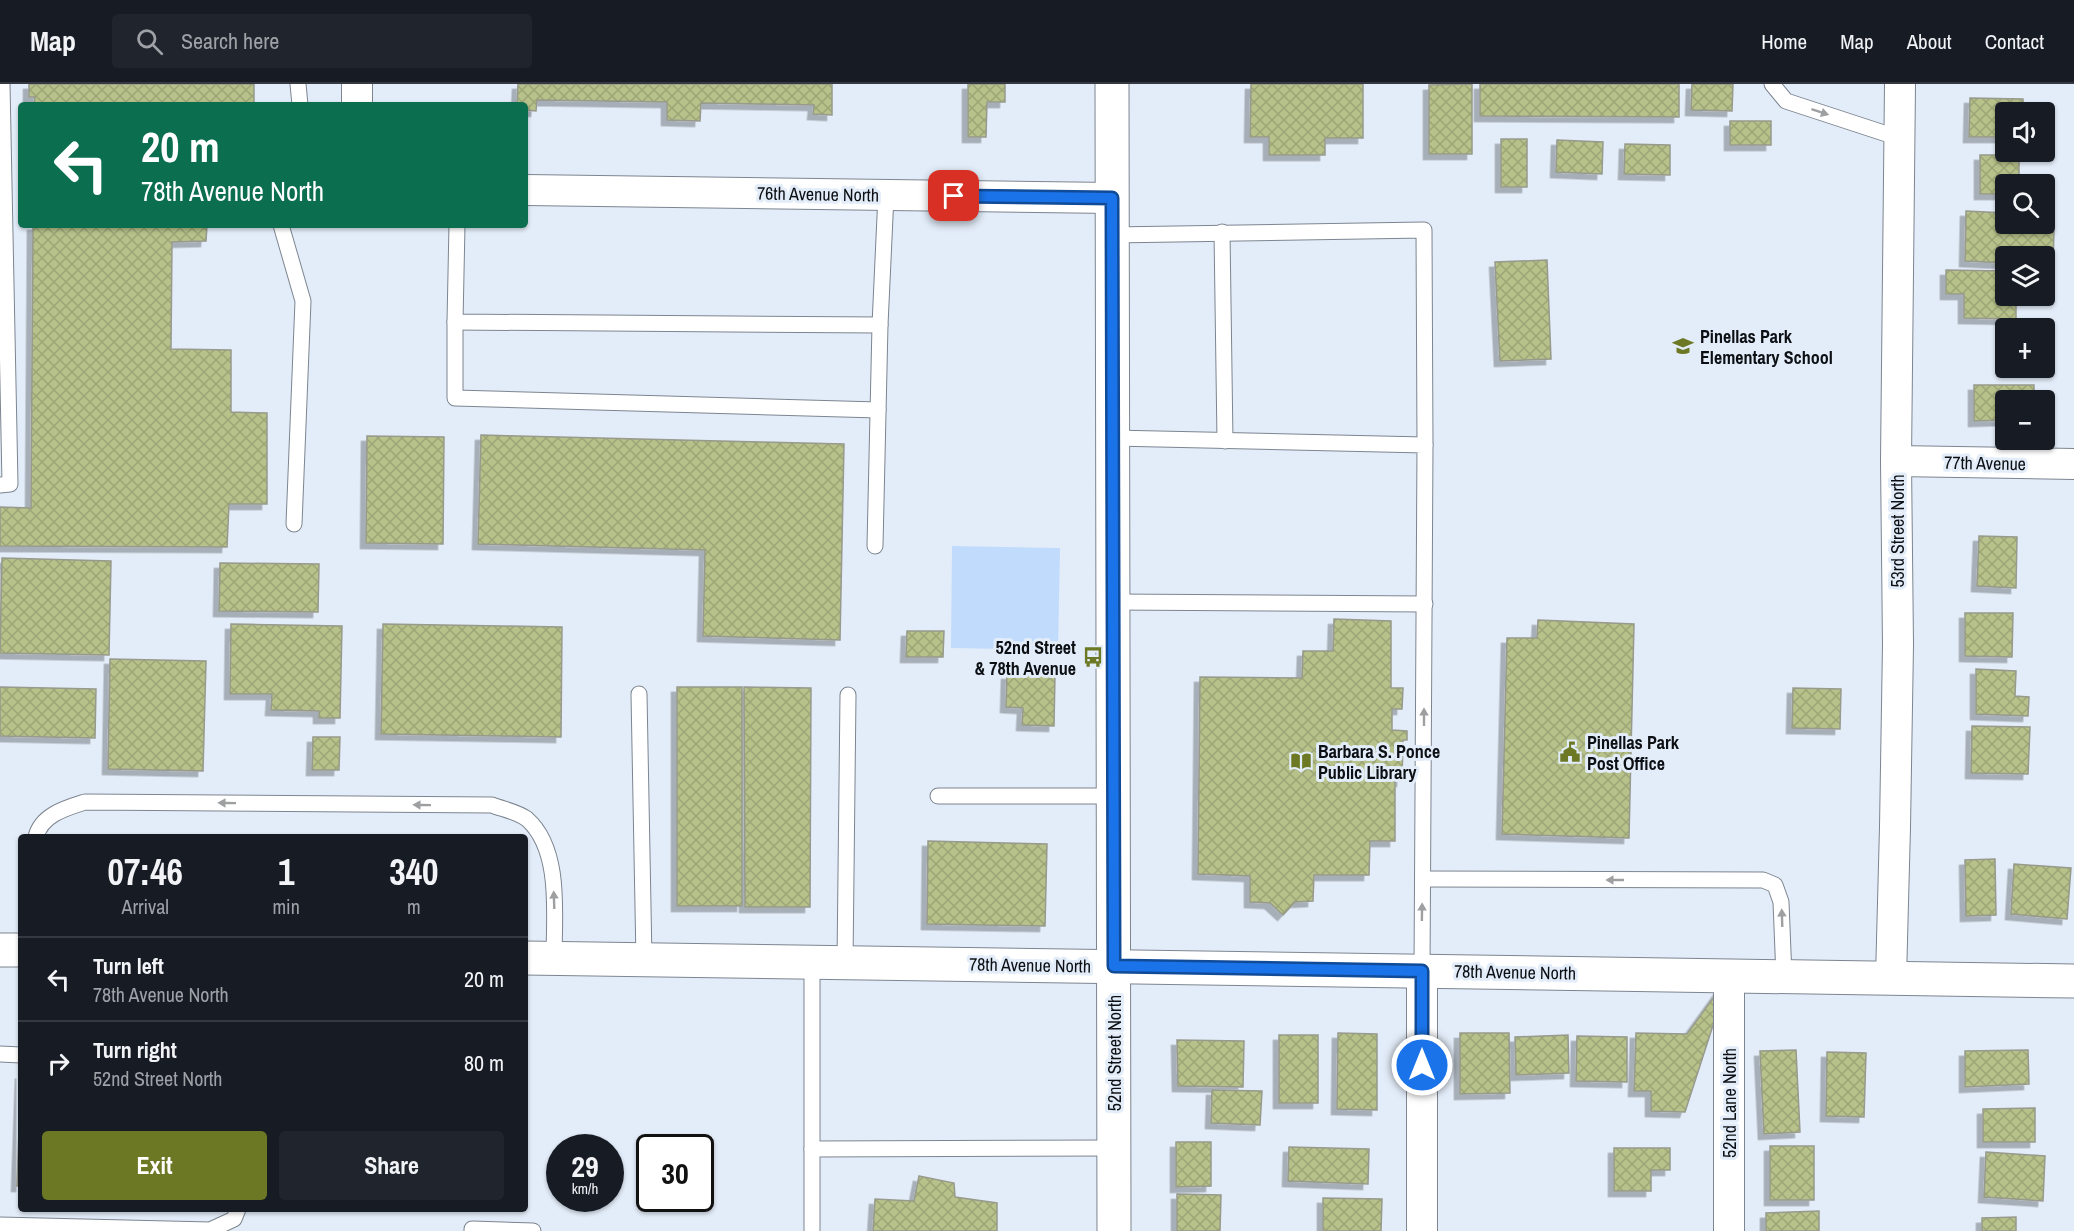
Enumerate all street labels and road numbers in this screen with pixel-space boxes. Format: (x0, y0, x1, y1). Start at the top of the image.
street label: 76th Avenue North (757, 180, 879, 208)
street label: 77th Avenue (1944, 450, 2026, 476)
street label: 53rd Street North (1885, 474, 1910, 588)
street label: 78th Avenue North (969, 951, 1091, 979)
street label: 78th Avenue North (1454, 958, 1576, 986)
street label: 52nd Street North (1102, 995, 1127, 1111)
street label: 52nd Lane North (1717, 1048, 1742, 1158)

